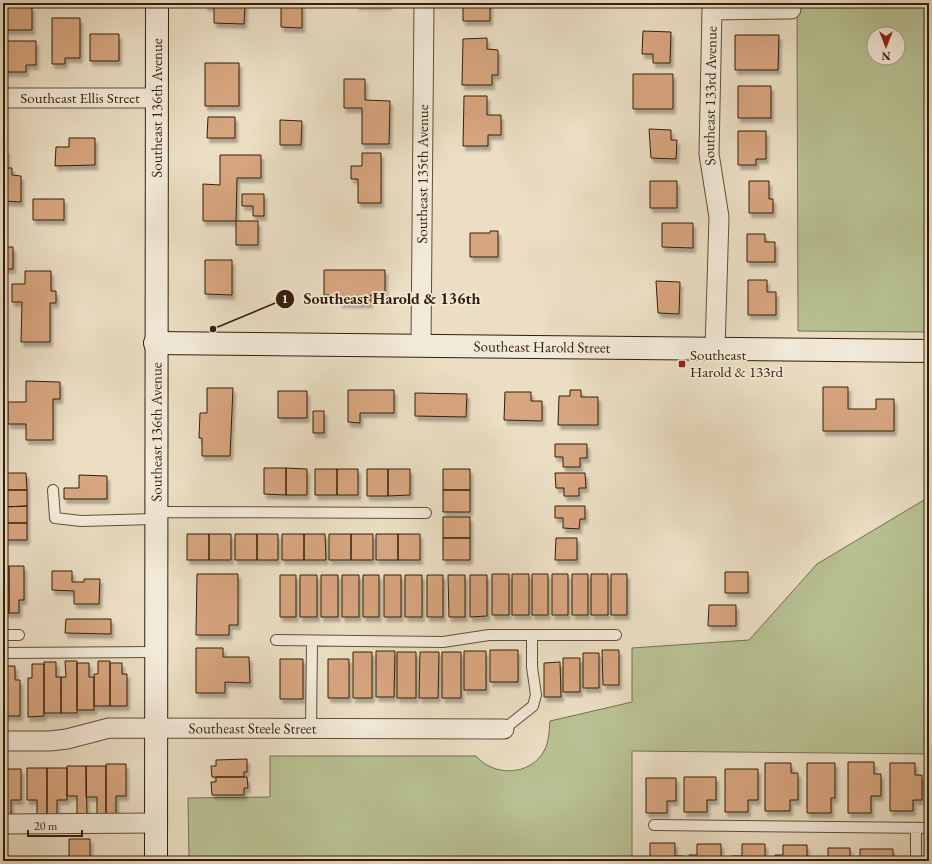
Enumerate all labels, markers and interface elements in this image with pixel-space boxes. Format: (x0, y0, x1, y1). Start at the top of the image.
street label: Southeast 133rd Avenue (699, 26, 721, 167)
north arrow (866, 26, 906, 66)
street label: Southeast 136th Avenue (147, 38, 166, 178)
text: N (881, 49, 890, 63)
street label: Southeast Ellis Street (20, 88, 140, 107)
street label: Southeast 135th Avenue (412, 104, 432, 244)
callout: Southeast Harold & 136th (275, 285, 488, 313)
text: Southeast Harold & 136th (303, 288, 481, 309)
text: 1 (282, 291, 288, 307)
street label: Southeast Harold Street (473, 336, 611, 357)
place label: Southeast Harold & 133rd (690, 345, 783, 381)
marker: Southeast Harold & 133rd (677, 359, 687, 369)
street label: Southeast 136th Avenue (146, 362, 166, 502)
street label: Southeast Steele Street (188, 718, 317, 738)
scale bar (28, 812, 82, 838)
text: 20 m (34, 818, 58, 834)

